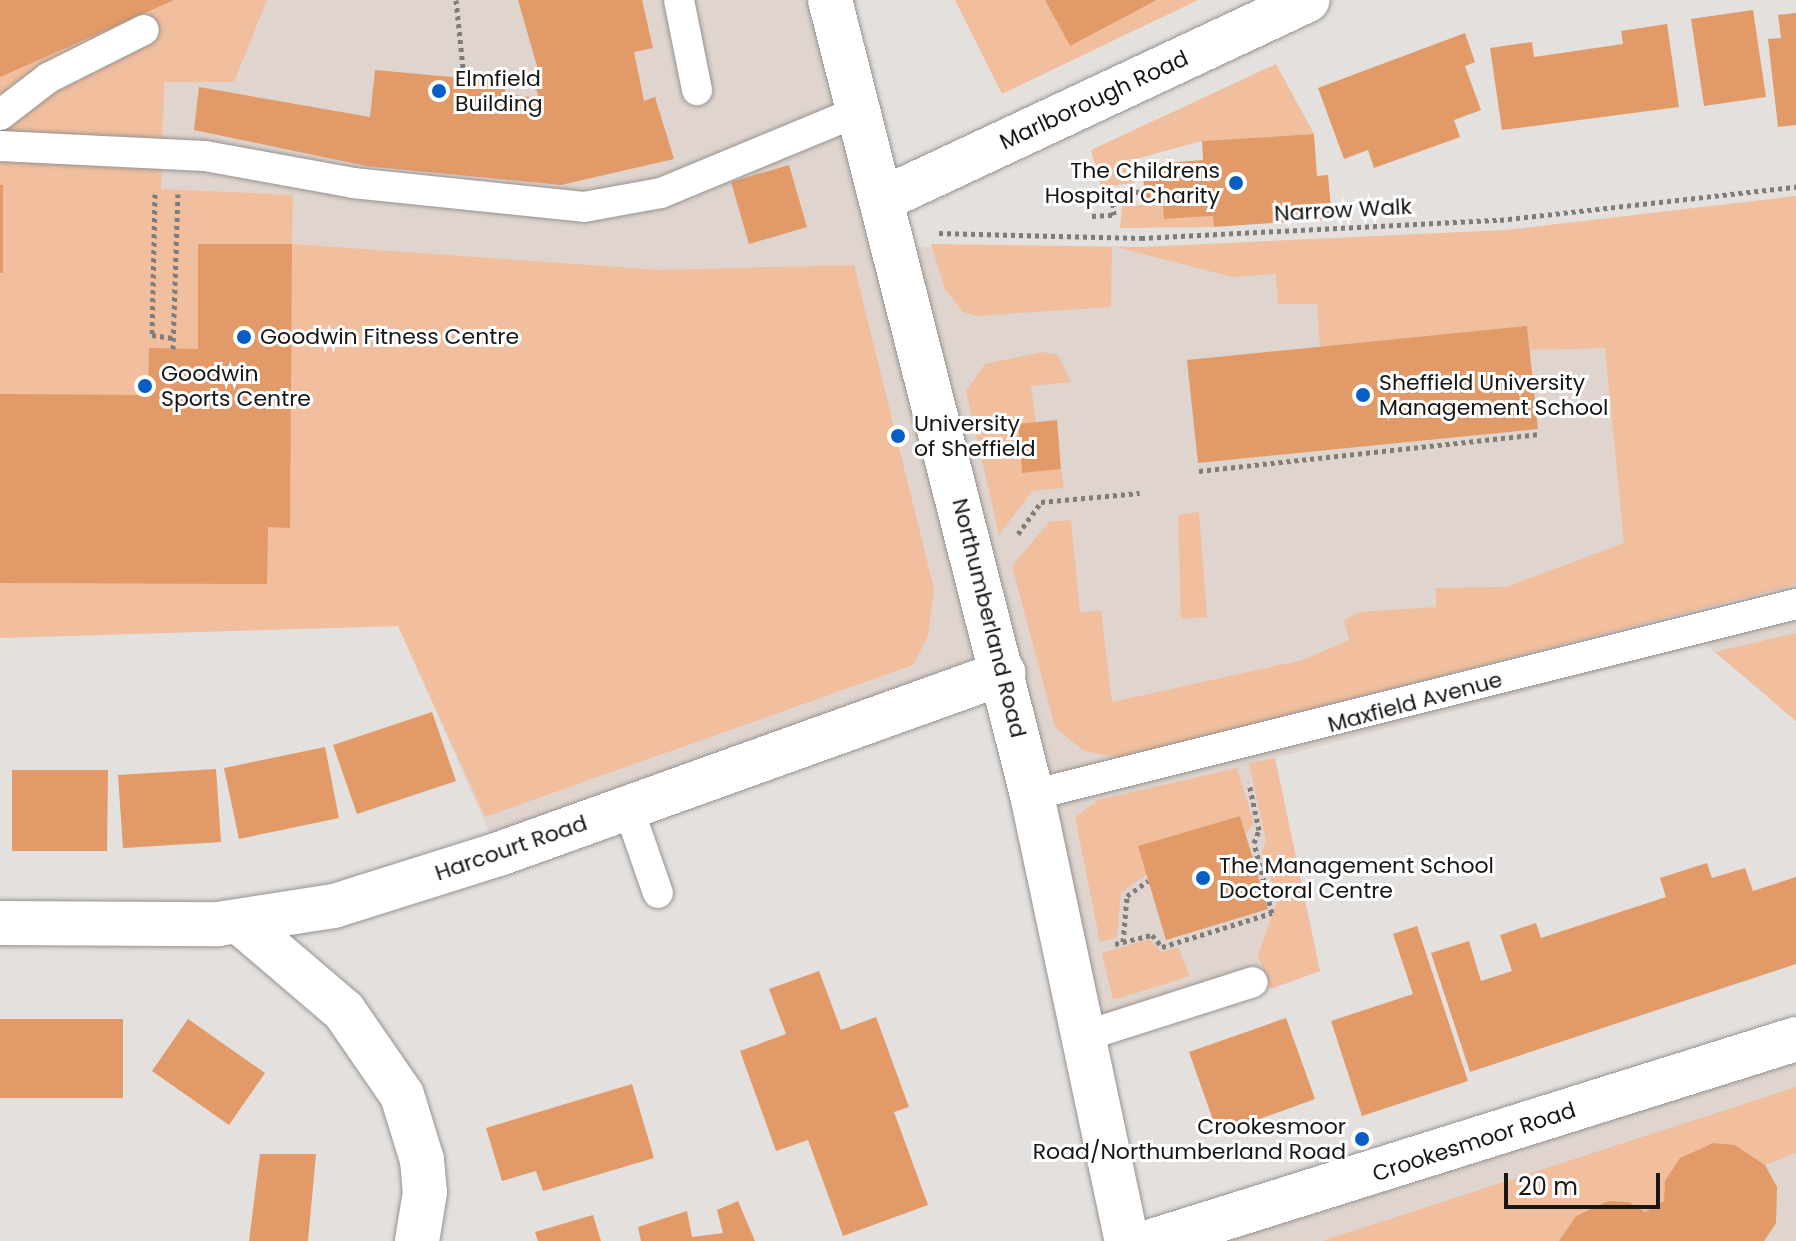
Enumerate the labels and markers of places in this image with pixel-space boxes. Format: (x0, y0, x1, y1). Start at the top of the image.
place label: Elmfield Building (455, 65, 543, 116)
marker: Elmfield Building (430, 82, 448, 100)
place label: The Childrens Hospital Charity (1045, 157, 1220, 208)
marker: The Childrens Hospital Charity (1227, 174, 1245, 192)
place label: Goodwin Fitness Centre (260, 324, 519, 350)
marker: Goodwin Fitness Centre (235, 328, 253, 346)
place label: Goodwin Sports Centre (161, 360, 311, 412)
place label: Sheffield University Management School (1379, 369, 1608, 420)
marker: Goodwin Sports Centre (136, 377, 154, 395)
marker: Sheffield University Management School (1354, 386, 1372, 404)
place label: University of Sheffield (914, 410, 1036, 462)
marker: University of Sheffield (889, 427, 907, 445)
place label: The Management School Doctoral Centre (1219, 852, 1494, 904)
marker: The Management School Doctoral Centre (1194, 869, 1212, 887)
place label: Crookesmoor Road/Northumberland Road (1033, 1113, 1346, 1164)
marker: Crookesmoor Road/Northumberland Road (1353, 1130, 1371, 1148)

